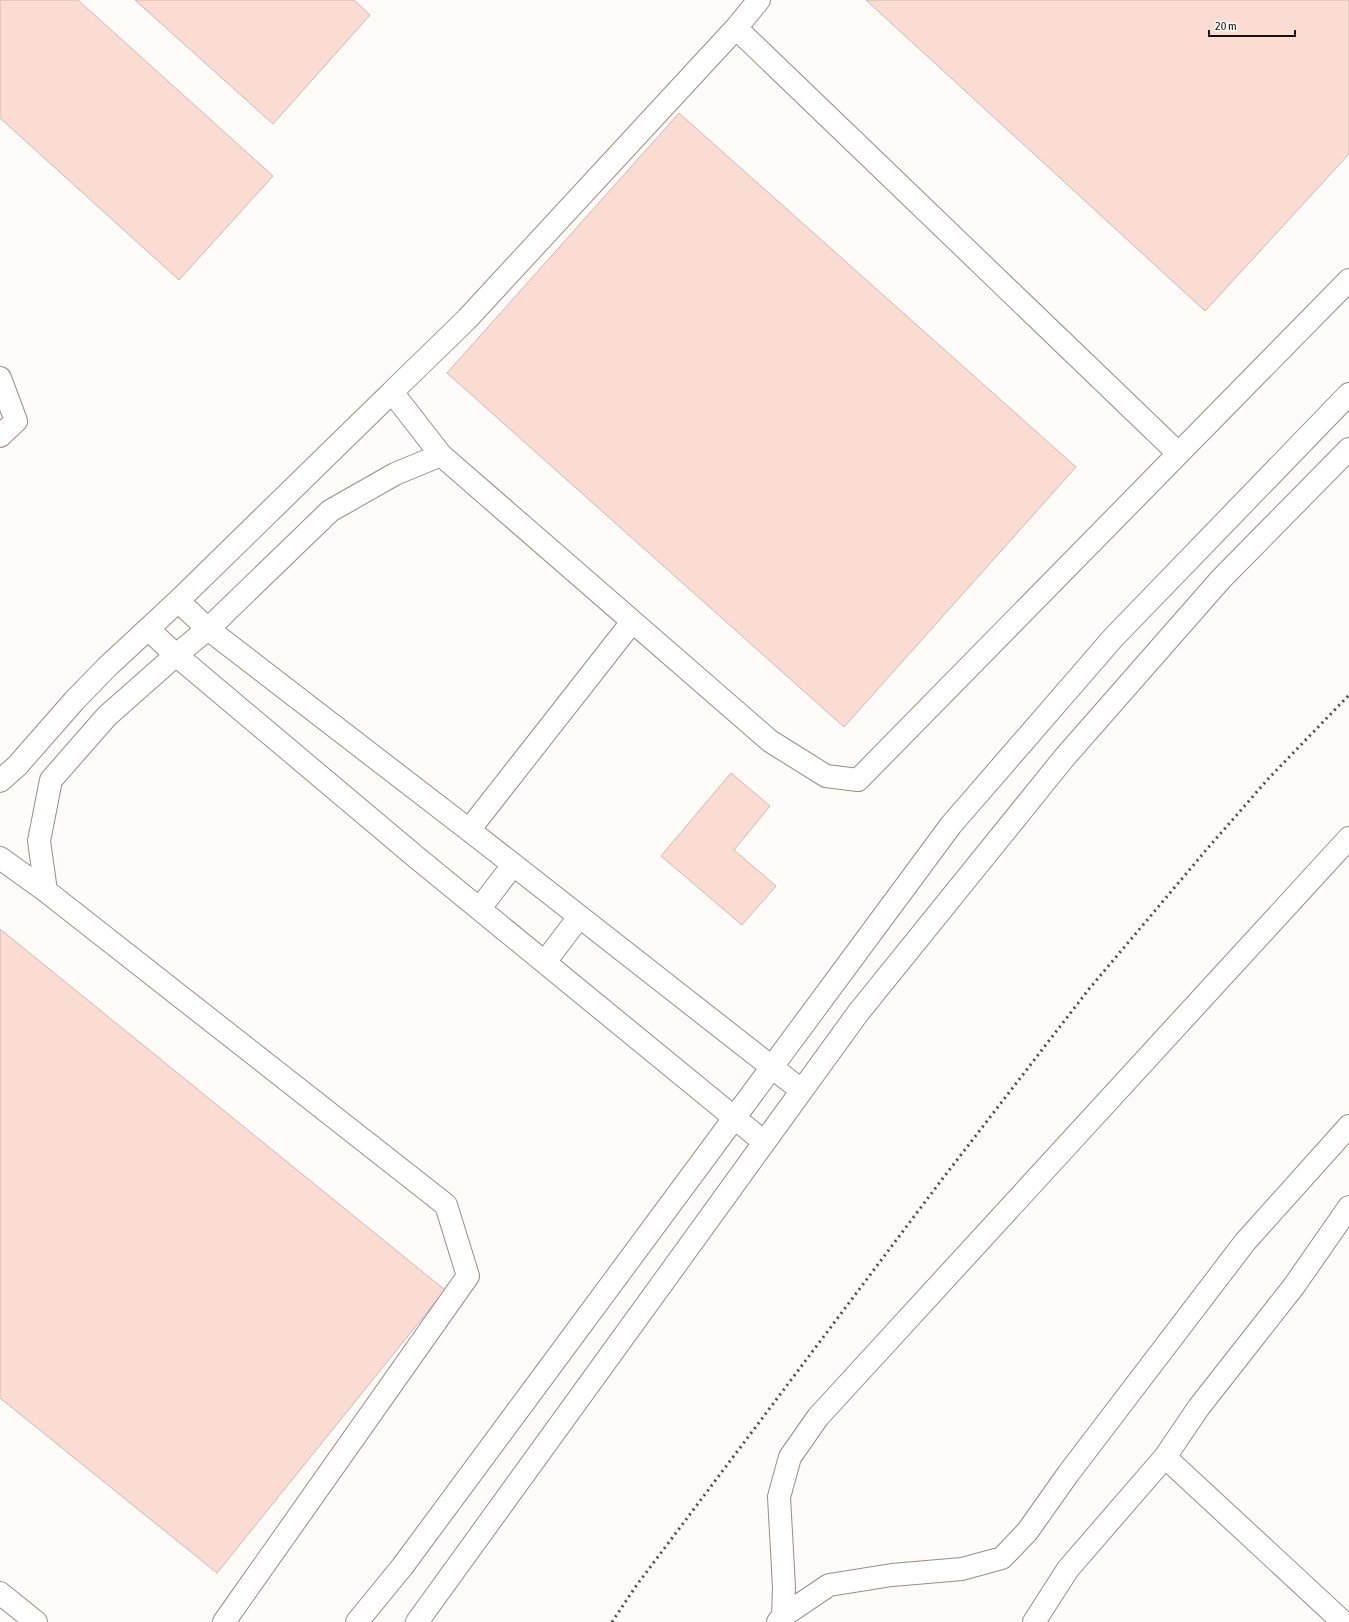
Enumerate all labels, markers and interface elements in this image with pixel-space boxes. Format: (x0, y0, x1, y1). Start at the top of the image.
scale bar (1209, 12, 1295, 38)
text: 20 m (1215, 19, 1237, 33)

